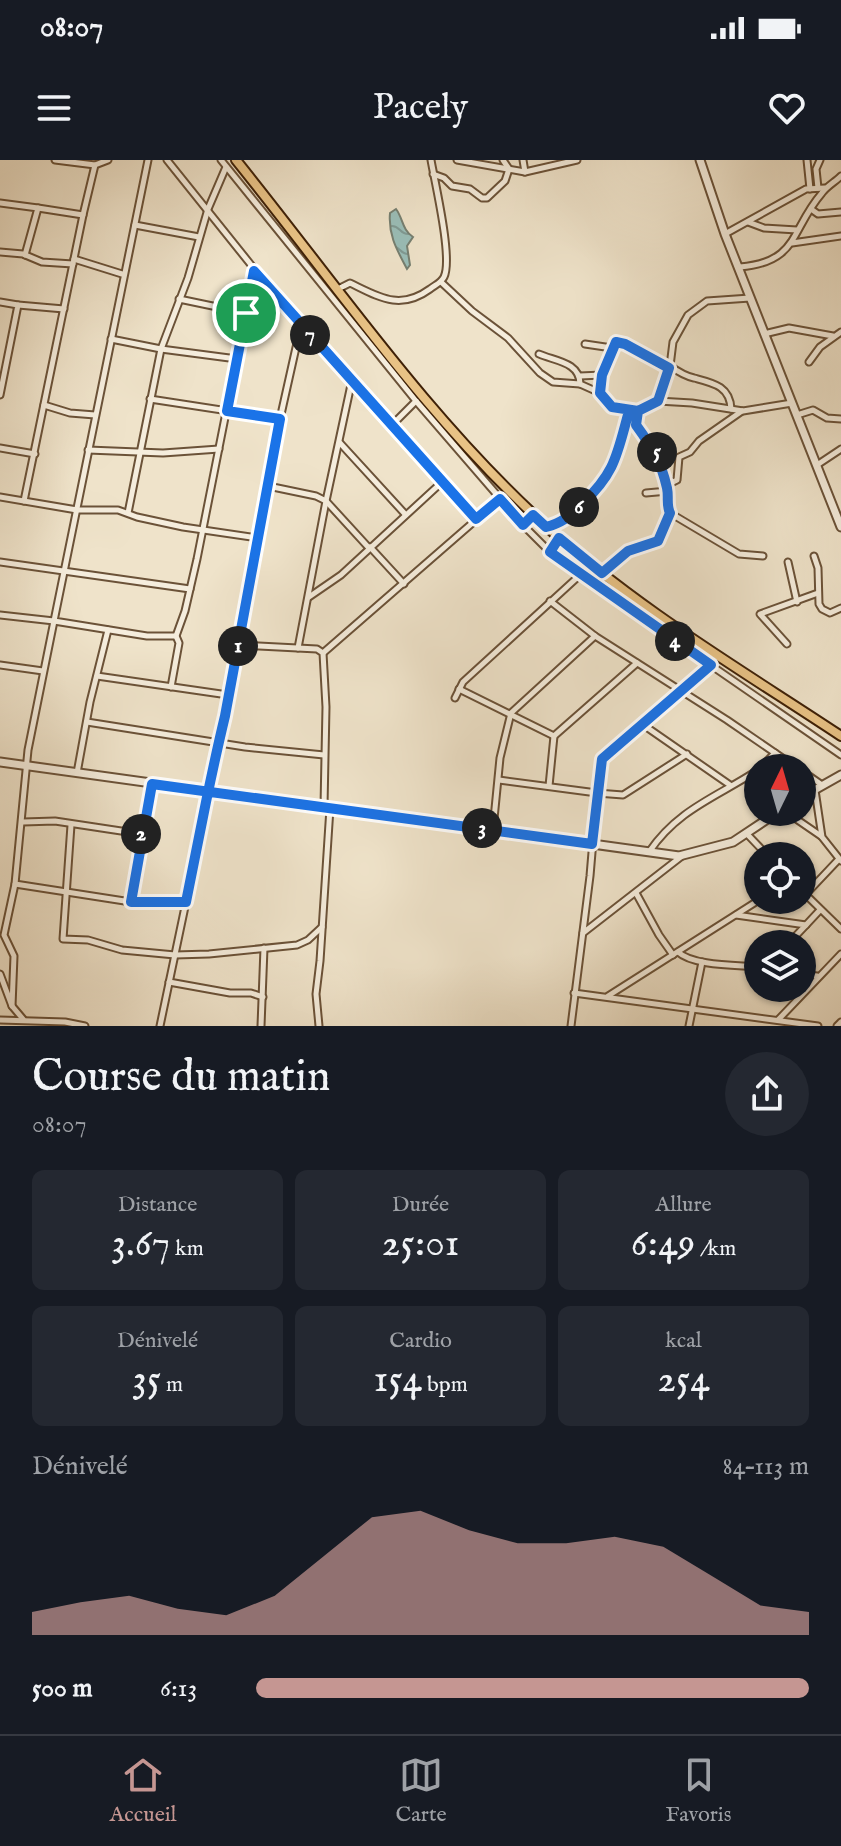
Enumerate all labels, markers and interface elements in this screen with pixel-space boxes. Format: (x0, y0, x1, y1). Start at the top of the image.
text: 08:07 (40, 9, 103, 47)
text: Pacely (373, 85, 468, 131)
icon: menu (32, 86, 76, 130)
icon: heart (765, 86, 809, 130)
pin (212, 279, 280, 347)
icon: arrive (224, 291, 268, 335)
pin: 7 (290, 315, 330, 355)
text: 7 (305, 321, 315, 349)
pin: 5 (637, 432, 677, 472)
text: 5 (653, 438, 661, 466)
pin: 6 (559, 487, 599, 527)
text: 6 (574, 493, 584, 521)
pin: 4 (655, 621, 695, 661)
pin: 1 (218, 626, 258, 666)
text: 4 (670, 627, 680, 655)
text: 1 (234, 632, 242, 660)
north arrow (744, 754, 816, 826)
map controls (744, 754, 816, 1002)
pin: 3 (462, 808, 502, 848)
pin: 2 (121, 814, 161, 854)
text: 3 (478, 814, 486, 842)
text: 2 (136, 820, 146, 848)
button: locate (744, 842, 816, 914)
button: layers (744, 930, 816, 1002)
text: Course du matin (32, 1050, 330, 1106)
button: share (725, 1052, 809, 1136)
text: 08:07 (32, 1108, 87, 1141)
text: Distance (118, 1191, 197, 1219)
text: Durée (392, 1191, 449, 1219)
text: Allure (655, 1191, 712, 1219)
text: 3.67 (111, 1219, 170, 1270)
text: 25:01 (382, 1219, 460, 1270)
text: 6:49 (631, 1219, 695, 1270)
text: km (170, 1235, 204, 1263)
text: /km (695, 1235, 736, 1263)
text: Dénivelé (117, 1327, 198, 1355)
text: Cardio (389, 1327, 452, 1355)
text: kcal (665, 1327, 702, 1355)
text: 35 (132, 1355, 161, 1406)
text: 154 (373, 1355, 422, 1406)
text: 254 (657, 1355, 710, 1406)
text: m (161, 1371, 183, 1399)
text: bpm (422, 1371, 468, 1399)
text: Dénivelé (32, 1450, 128, 1483)
text: 84–113 m (723, 1450, 809, 1483)
text: 500 m (32, 1672, 93, 1705)
text: 6:13 (160, 1672, 197, 1705)
tab: Accueil (109, 1753, 177, 1829)
tab: Carte (396, 1753, 447, 1829)
tab: Favoris (666, 1753, 731, 1829)

